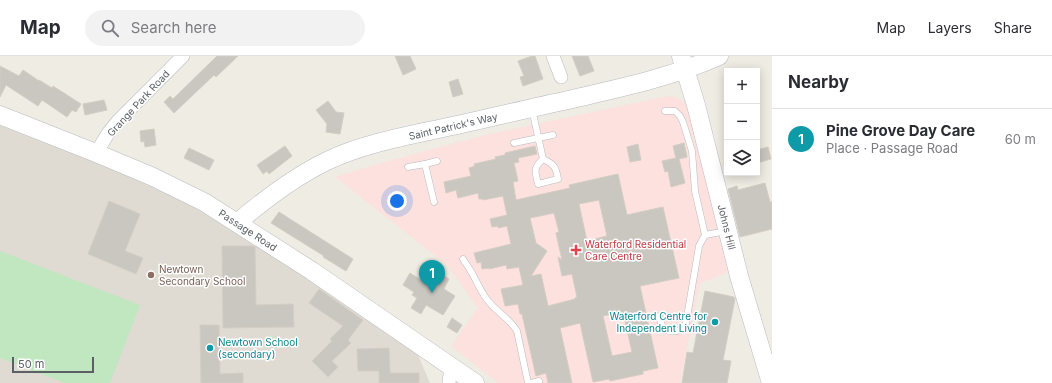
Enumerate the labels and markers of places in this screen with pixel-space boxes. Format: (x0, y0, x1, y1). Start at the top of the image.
place label: Waterford Residential Care Centre (585, 238, 686, 262)
marker: Waterford Residential Care Centre (570, 244, 582, 256)
pin: 1 (419, 260, 445, 293)
place label: Newtown Secondary School (159, 263, 245, 287)
marker: Newtown Secondary School (146, 270, 156, 280)
place label: Waterford Centre for Independent Living (609, 310, 707, 334)
marker: Waterford Centre for Independent Living (710, 317, 720, 327)
place label: Newtown School (secondary) (218, 336, 298, 360)
marker: Newtown School (secondary) (205, 343, 215, 353)

